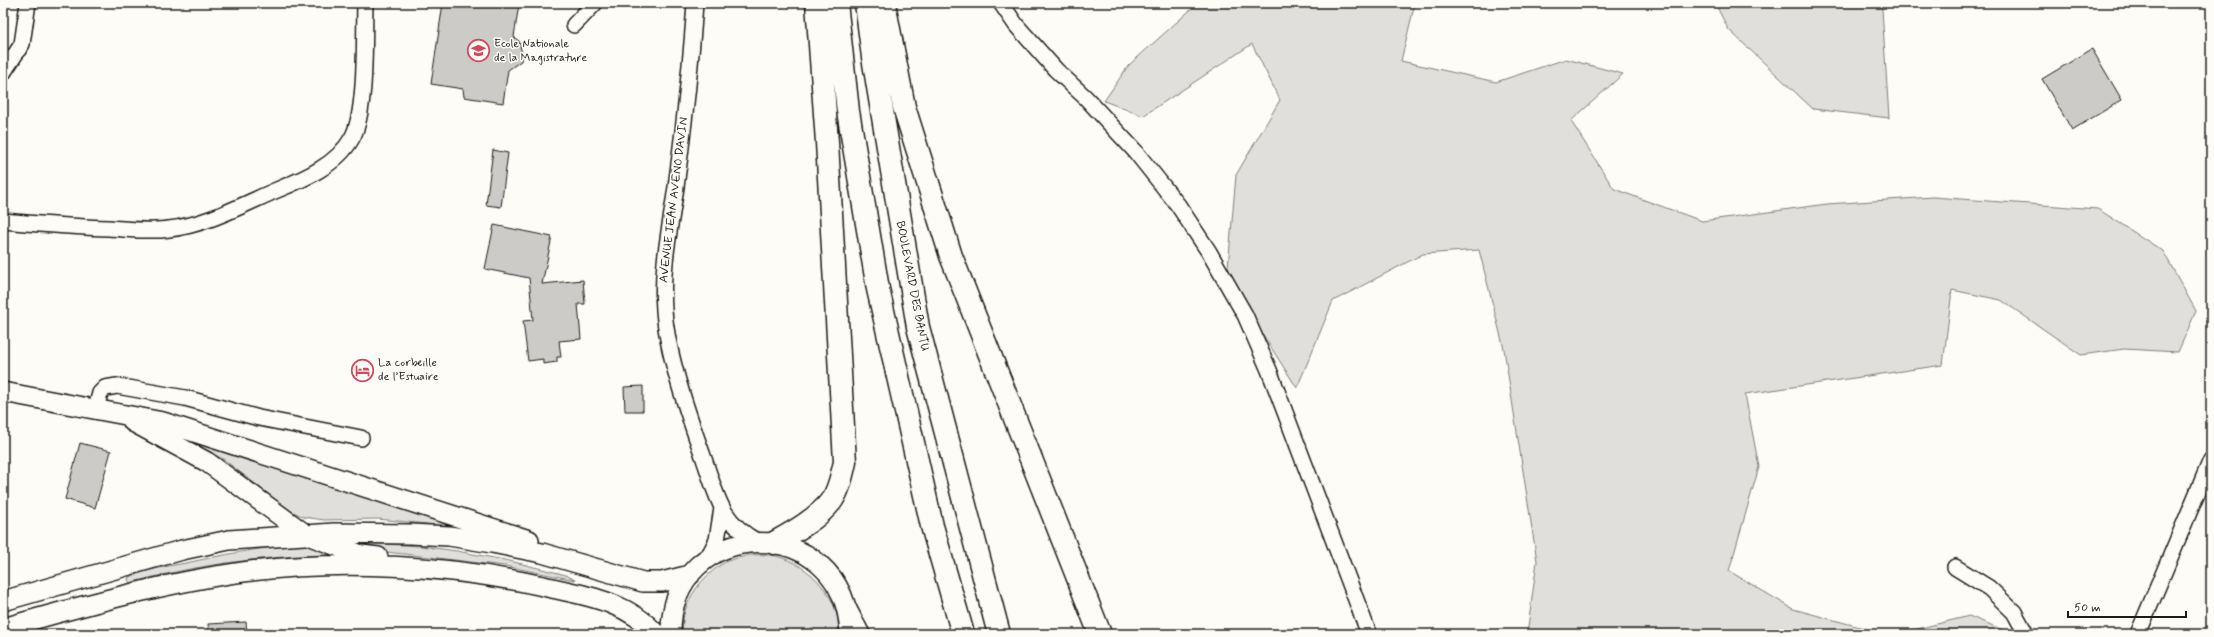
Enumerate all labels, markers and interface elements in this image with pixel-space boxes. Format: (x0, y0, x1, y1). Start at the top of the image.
place label: Ecole Nationale de la Magistrature (494, 36, 587, 66)
school or university icon: Ecole Nationale de la Magistrature (466, 38, 492, 64)
street label: AVENUE JEAN AVENO DAVIN (656, 116, 692, 284)
street label: BOULEVARD DES BANTU (892, 220, 932, 352)
place label: La corbeille de l’Estuaire (378, 355, 439, 385)
hotel icon: La corbeille de l’Estuaire (349, 357, 375, 383)
scale bar (2068, 593, 2186, 619)
text: 50 m (2074, 600, 2101, 616)

